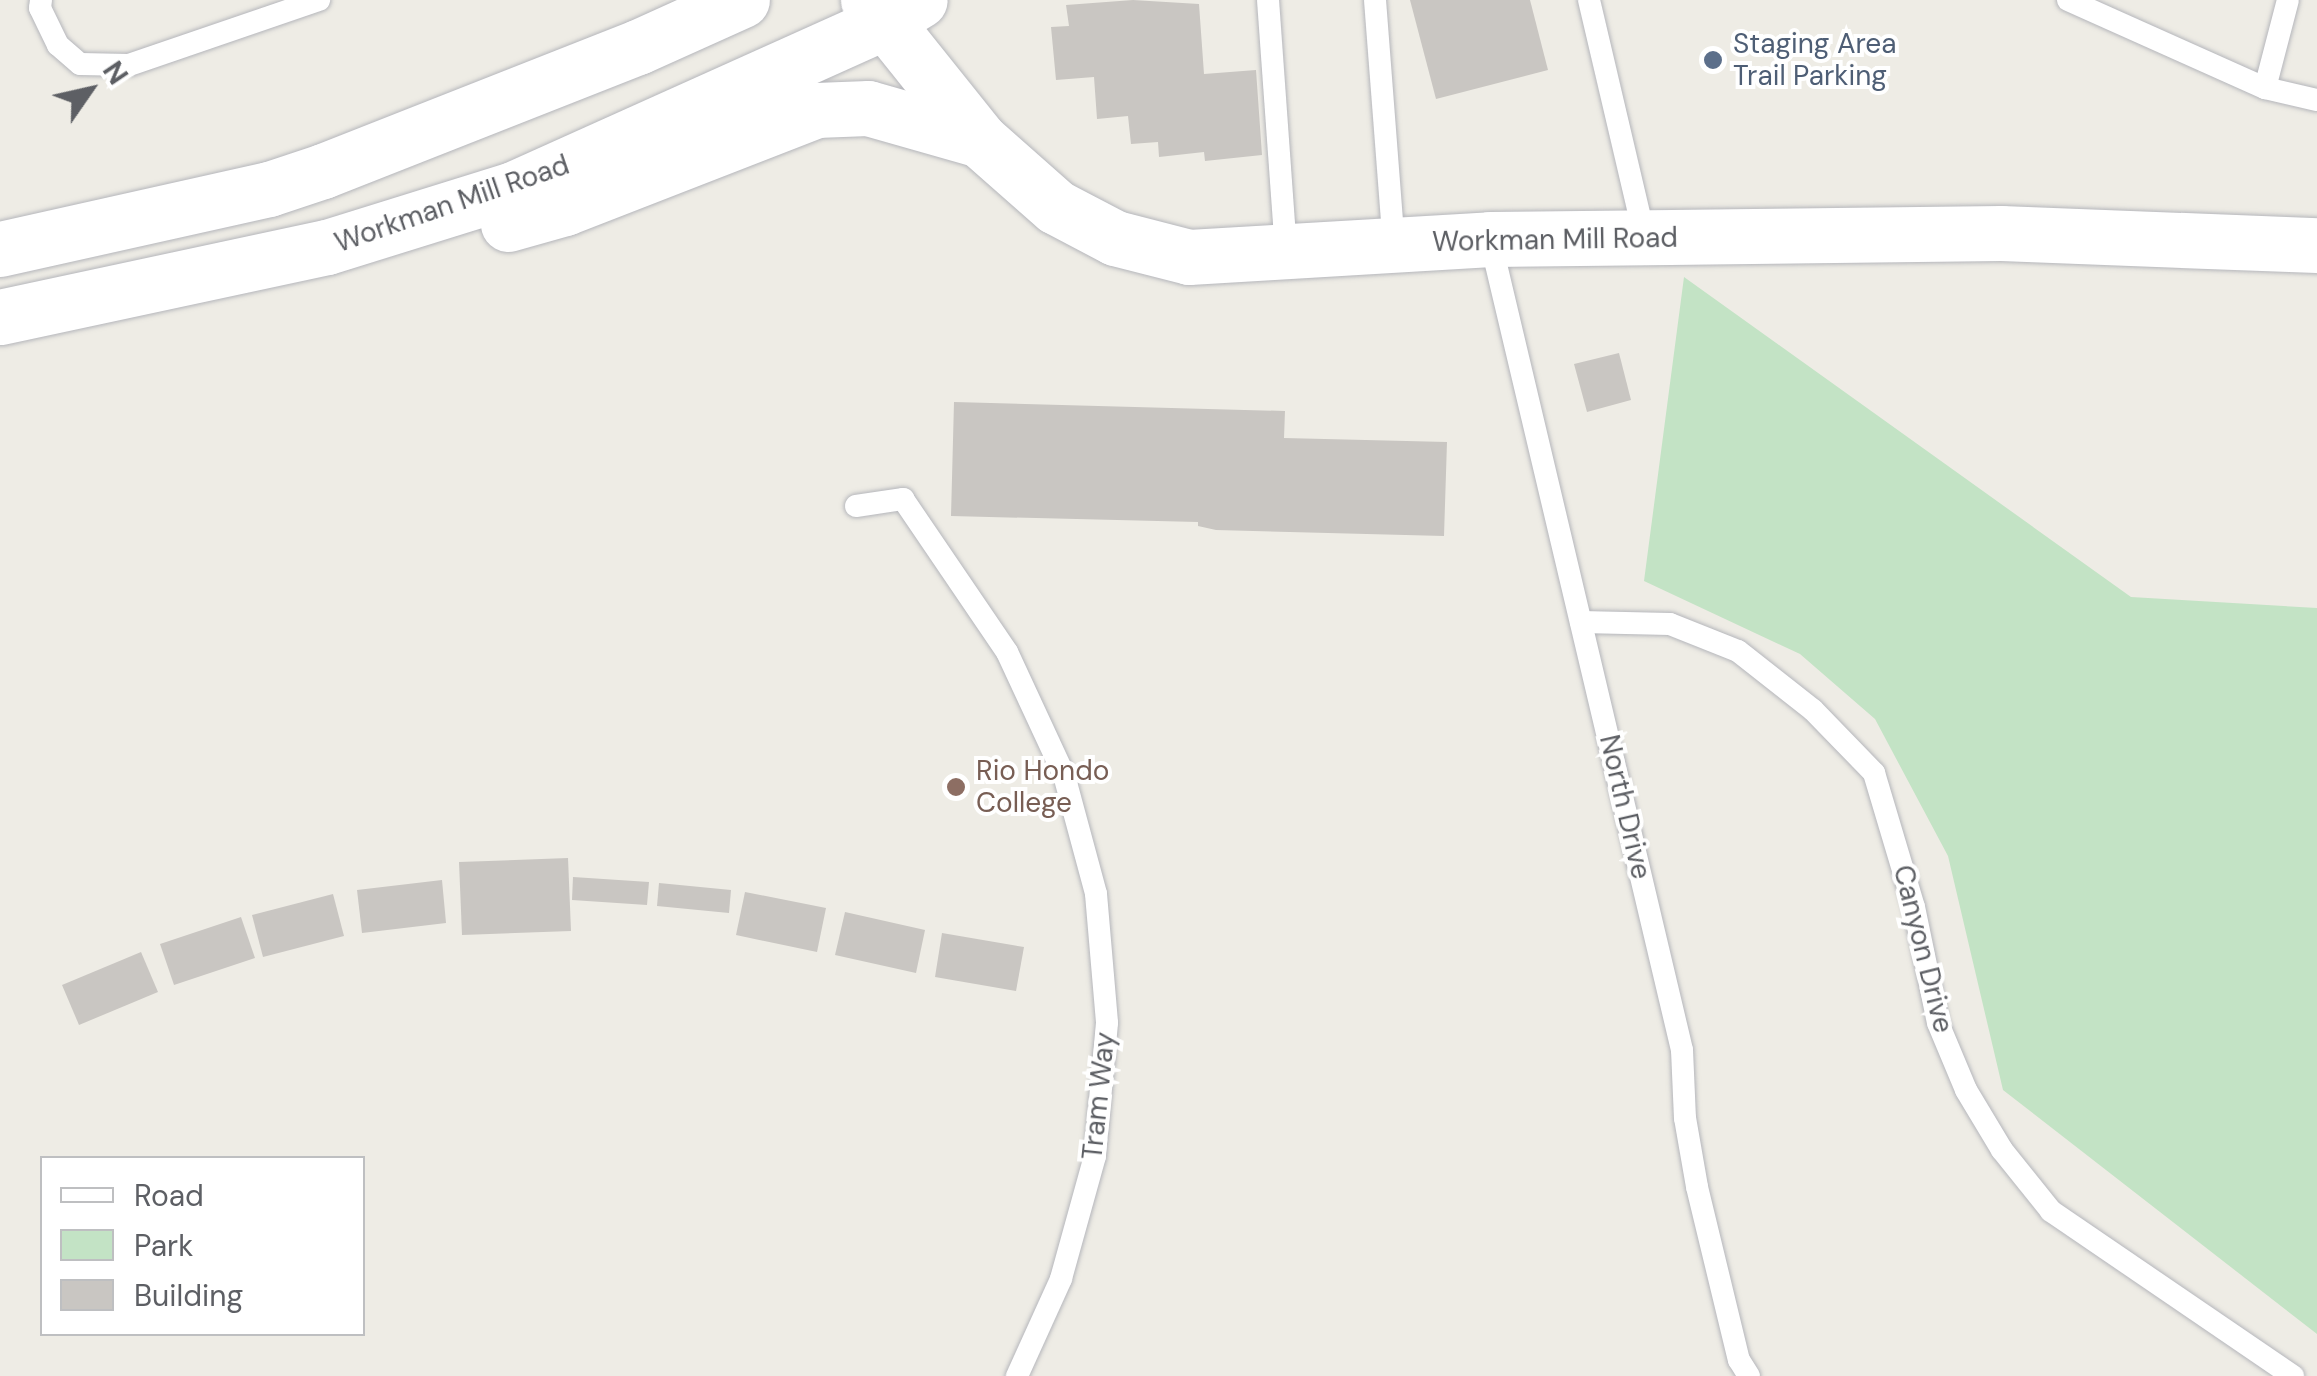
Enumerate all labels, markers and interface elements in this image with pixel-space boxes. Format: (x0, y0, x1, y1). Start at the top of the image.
place label: Staging Area Trail Parking (1733, 27, 1896, 93)
north arrow (40, 40, 140, 140)
marker: Staging Area Trail Parking (1702, 49, 1724, 71)
text: N (94, 54, 136, 92)
street label: Workman Mill Road (330, 148, 574, 260)
street label: Workman Mill Road (1432, 221, 1678, 259)
street label: North Drive (1592, 732, 1658, 882)
place label: Rio Hondo College (976, 754, 1109, 820)
marker: Rio Hondo College (945, 776, 967, 798)
street label: Canyon Drive (1886, 862, 1960, 1036)
street label: Tram Way (1076, 1030, 1122, 1162)
legend (40, 1156, 365, 1336)
text: Road (134, 1176, 204, 1215)
text: Park (134, 1226, 193, 1265)
text: Building (134, 1276, 243, 1315)

